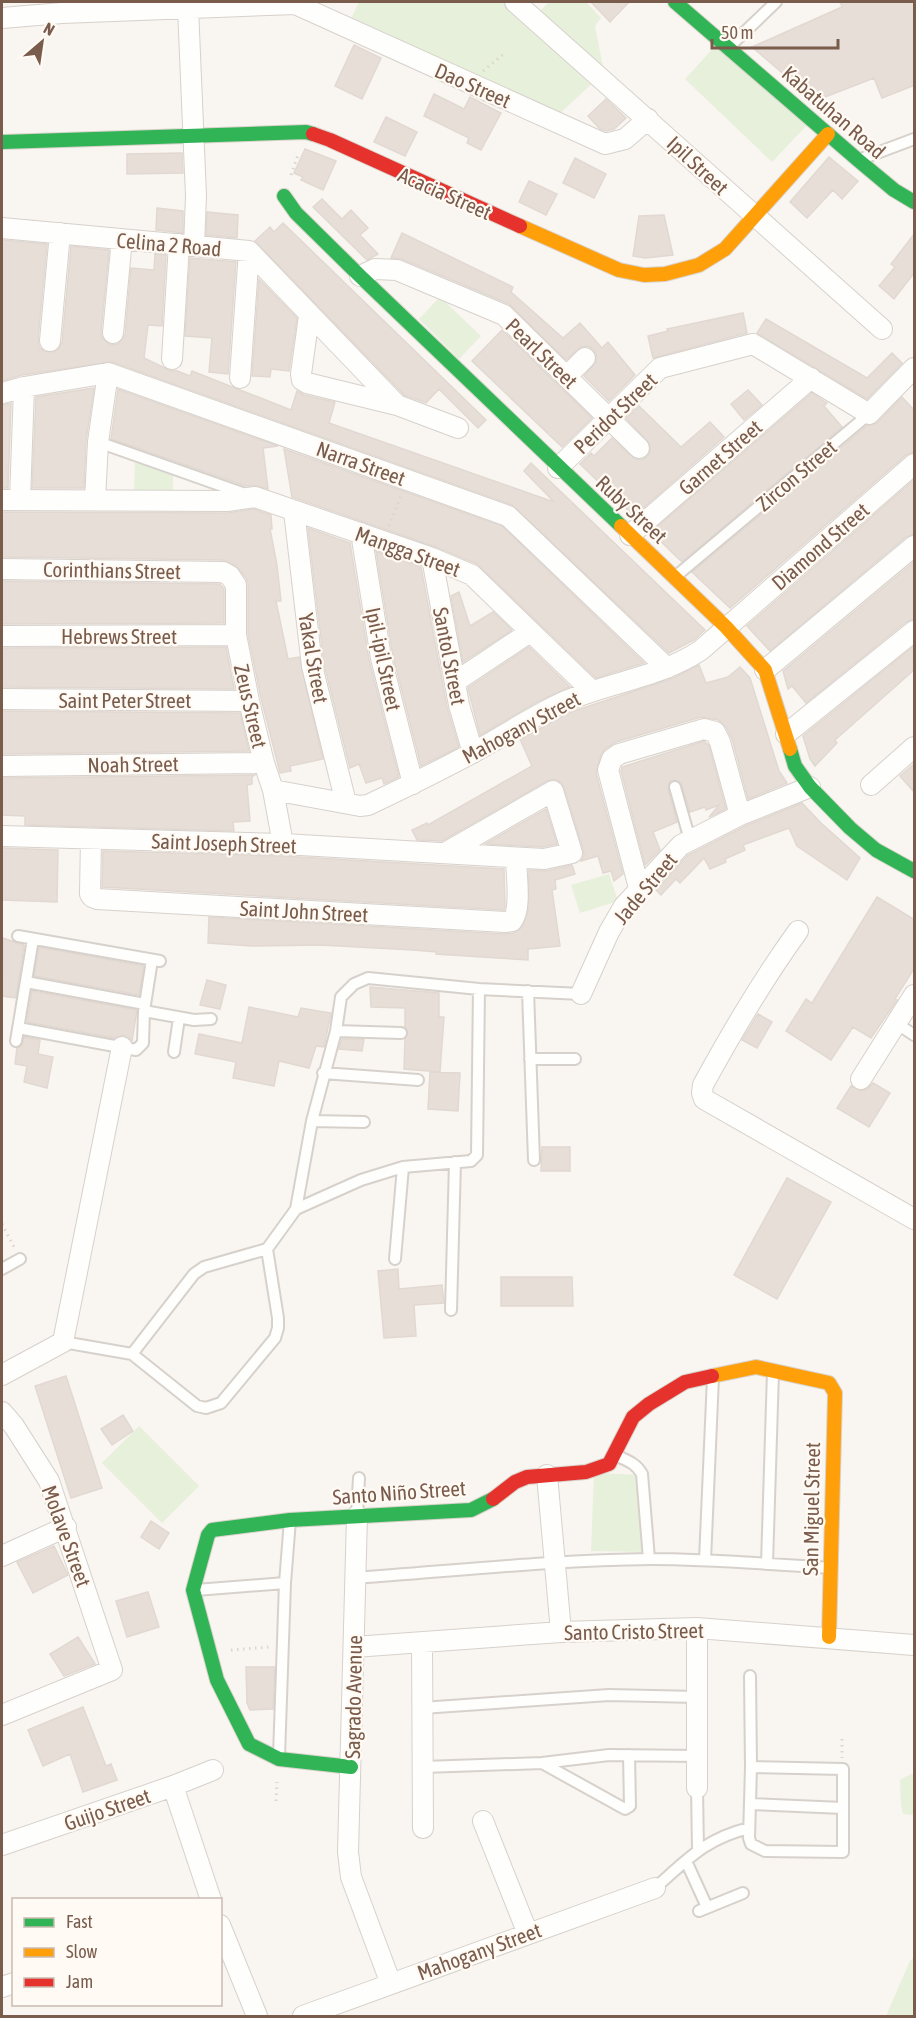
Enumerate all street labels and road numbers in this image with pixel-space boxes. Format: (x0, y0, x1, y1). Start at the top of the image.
street label: Dao Street (431, 58, 515, 112)
street label: Kabatuhan Road (778, 61, 890, 163)
street label: Ipil Street (663, 131, 733, 199)
street label: Acacia Street (395, 162, 495, 224)
street label: Celina 2 Road (116, 227, 222, 261)
street label: Pearl Street (501, 313, 583, 393)
street label: Peridot Street (569, 368, 661, 458)
street label: Garnet Street (674, 415, 766, 499)
street label: Zircon Street (751, 435, 841, 515)
street label: Narra Street (313, 436, 409, 490)
street label: Ruby Street (592, 470, 672, 548)
street label: Diamond Street (767, 497, 873, 595)
street label: Mangga Street (352, 521, 464, 581)
street label: Corinthians Street (43, 557, 181, 583)
street label: Ipil-ipil Street (361, 605, 407, 713)
street label: Santol Street (429, 605, 471, 707)
street label: Yakal Street (294, 611, 334, 705)
street label: Hebrews Street (61, 624, 177, 648)
street label: Zeus Street (230, 662, 272, 750)
street label: Mahogany Street (458, 686, 584, 768)
street label: Saint Peter Street (59, 688, 191, 712)
street label: Noah Street (87, 751, 179, 777)
street label: Saint Joseph Street (151, 828, 297, 858)
street label: Jade Street (609, 848, 681, 928)
street label: Saint John Street (239, 896, 369, 926)
street label: San Miguel Street (798, 1442, 824, 1576)
street label: Santo Niño Street (332, 1475, 466, 1509)
street label: Molave Street (38, 1482, 96, 1590)
street label: Santo Cristo Street (564, 1618, 704, 1644)
street label: Sagrado Avenue (340, 1635, 366, 1759)
street label: Guijo Street (61, 1783, 153, 1835)
street label: Mahogany Street (414, 1917, 544, 1985)

